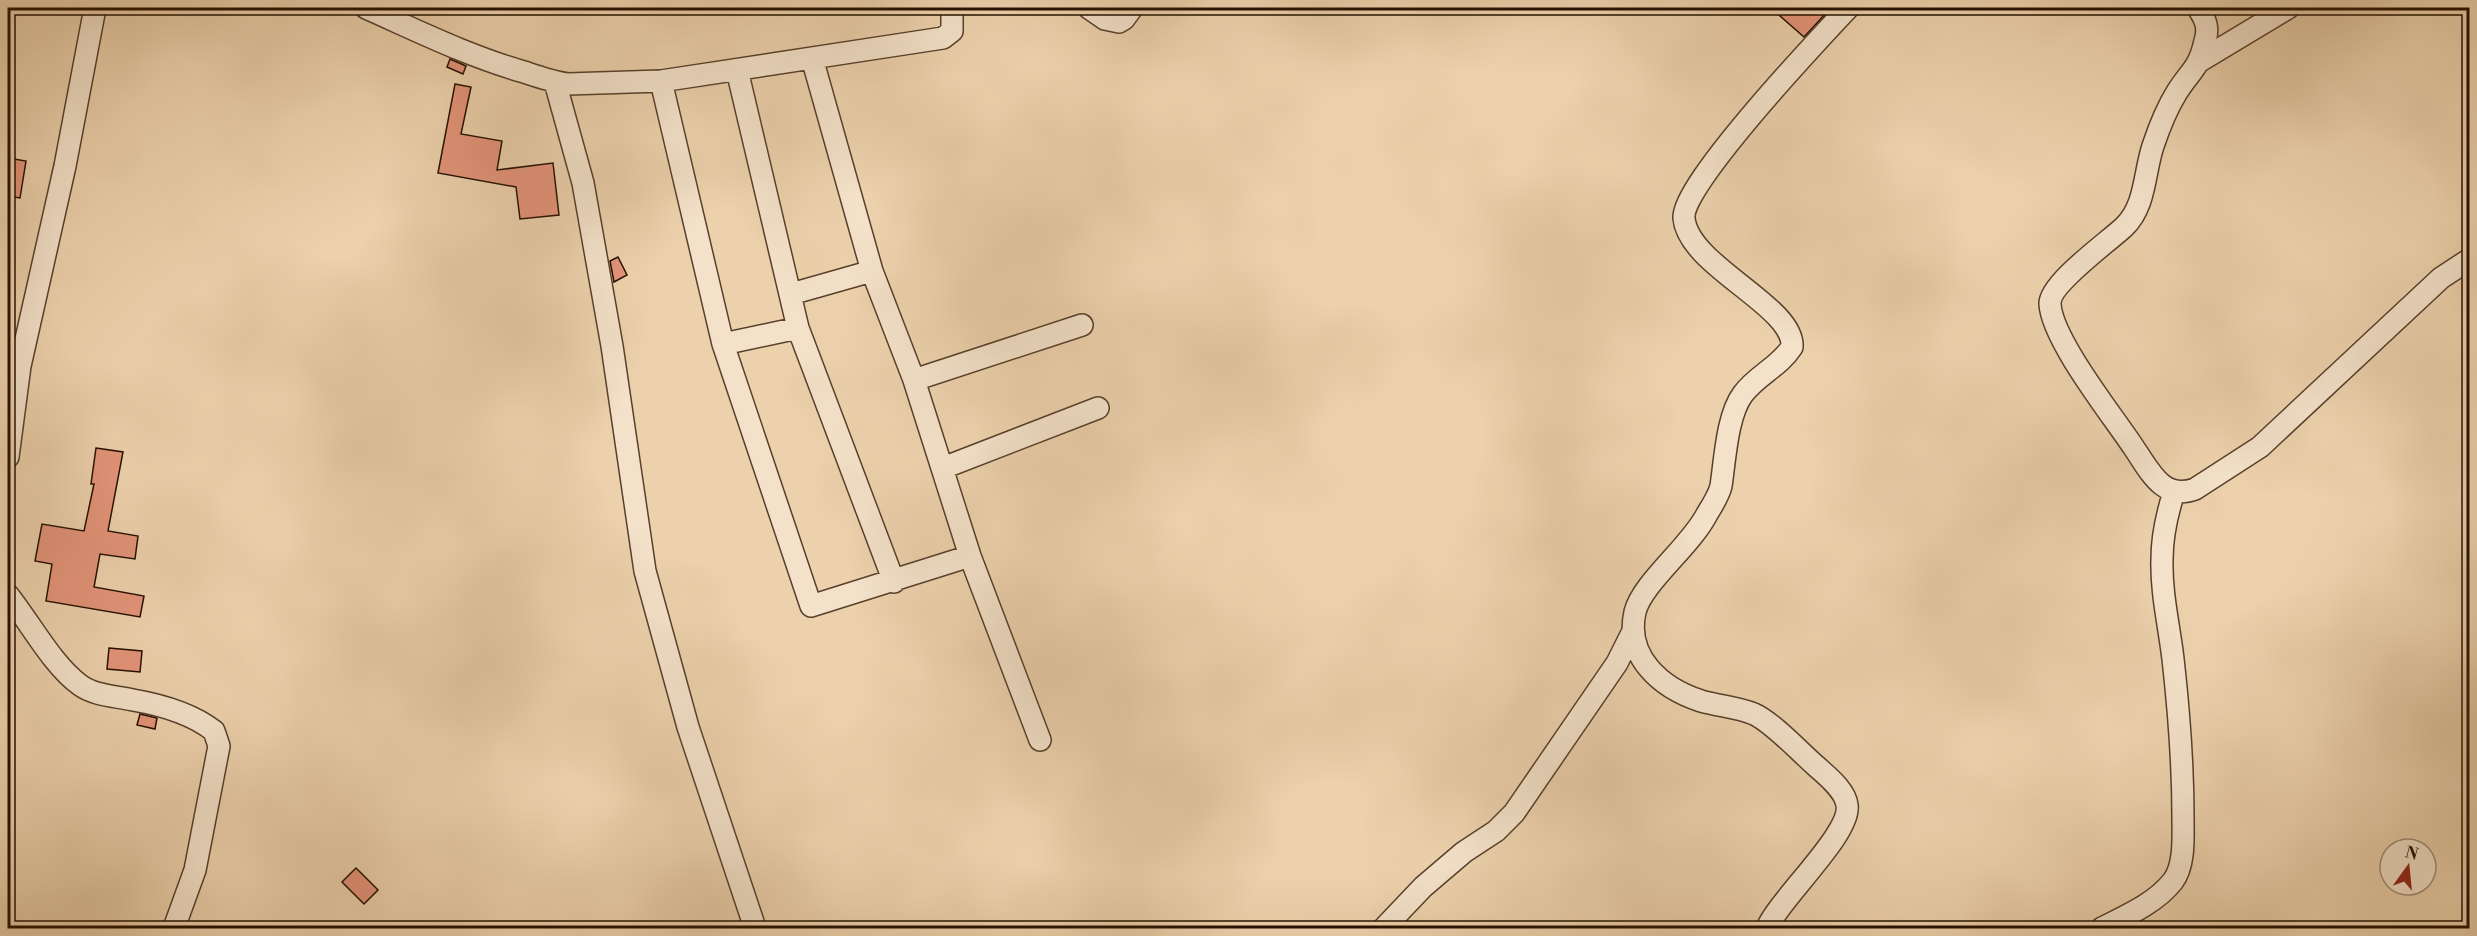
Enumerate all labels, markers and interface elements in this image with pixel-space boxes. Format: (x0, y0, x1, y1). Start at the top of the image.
north arrow (2378, 837, 2438, 897)
text: N (2403, 842, 2421, 865)

